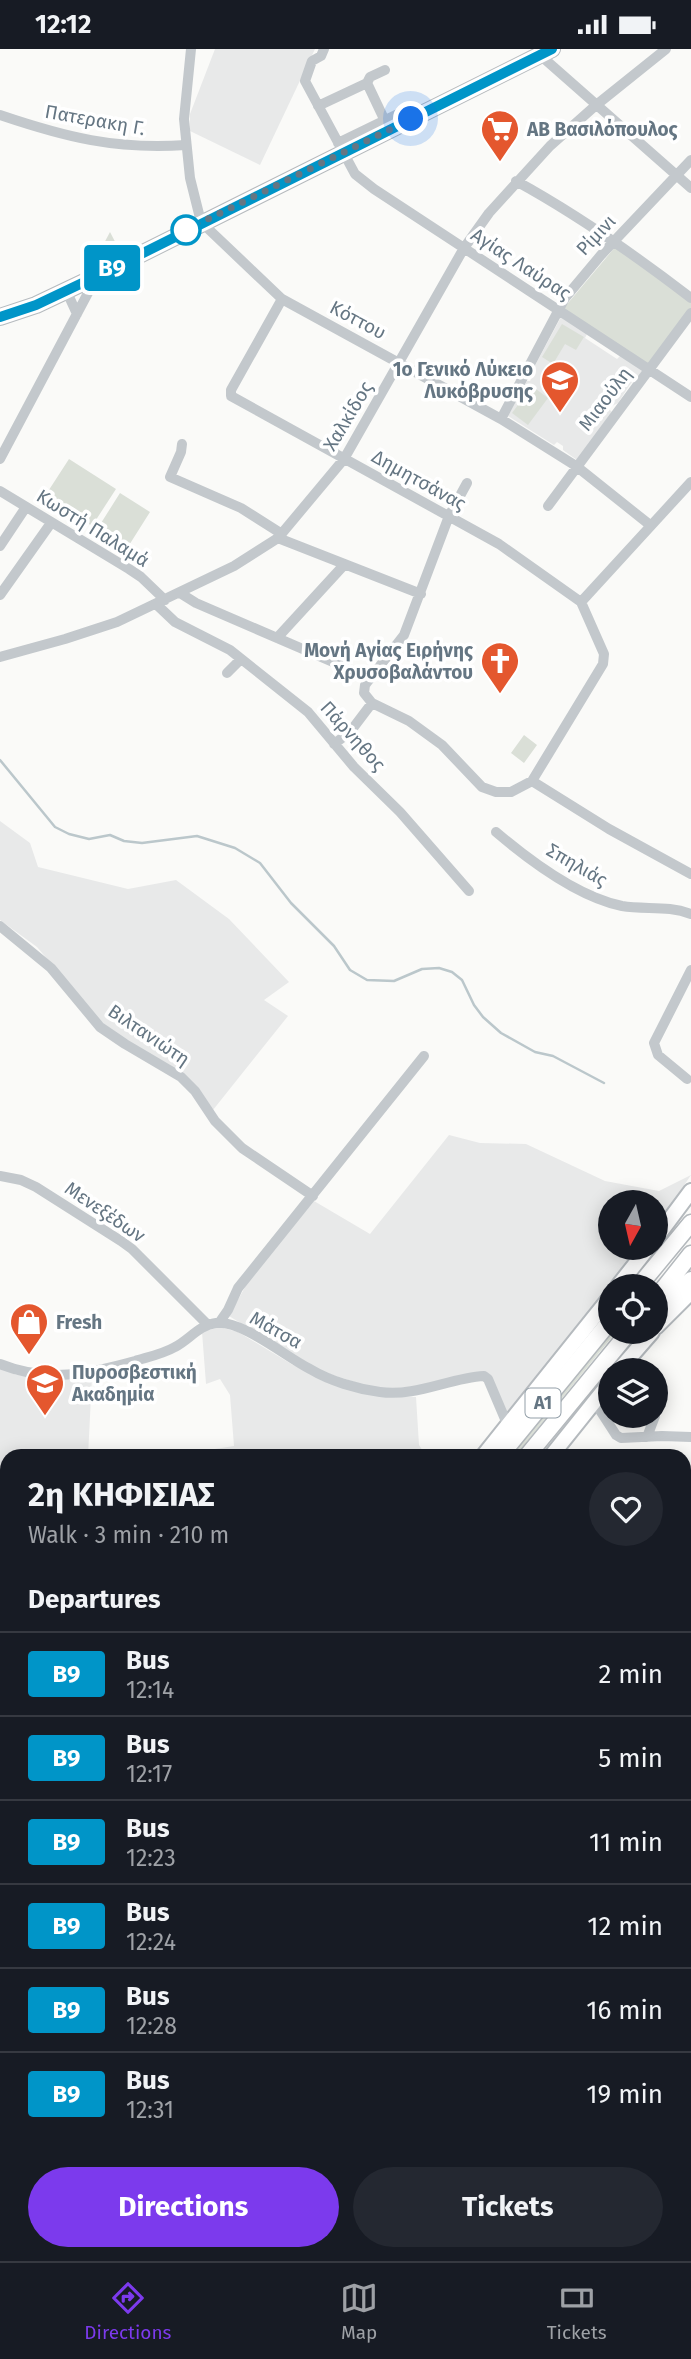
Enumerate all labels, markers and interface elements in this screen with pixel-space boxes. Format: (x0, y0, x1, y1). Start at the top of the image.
text: 12:12 (35, 9, 91, 40)
street label: Πατερακη Γ. (43, 100, 147, 140)
your location (393, 101, 428, 136)
supermarket icon: ΑΒ Βασιλόπουλος (479, 108, 521, 163)
place label: ΑΒ Βασιλόπουλος (526, 118, 678, 141)
street label: Ρίμινι (571, 210, 621, 260)
unlabelled marker (171, 215, 201, 245)
street label: Αγίας Λαύρας (467, 223, 575, 305)
line badge: Β9 (80, 245, 144, 291)
text: Β9 (98, 254, 126, 282)
street label: Κόττου (326, 296, 390, 344)
place label: 1ο Γενικό Λύκειο Λυκόβρυσης (393, 358, 533, 403)
school or university icon: 1ο Γενικό Λύκειο Λυκόβρυσης (539, 359, 581, 414)
street label: Μιαούλη (574, 363, 636, 435)
street label: Χαλκίδος (318, 377, 378, 455)
street label: Δημητσάνας (368, 445, 470, 515)
street label: Κωστή Παλαμά (32, 484, 154, 572)
place label: Μονή Αγίας Ειρήνης Χρυσοβαλάντου (304, 639, 473, 684)
church icon: Μονή Αγίας Ειρήνης Χρυσοβαλάντου (479, 640, 521, 695)
street label: Πάρνηθος (316, 696, 390, 776)
street label: Σπηλιάς (543, 838, 612, 892)
street label: Βιλτανιώτη (104, 999, 194, 1071)
street label: Μενεξέδων (60, 1177, 150, 1247)
north arrow (598, 1190, 668, 1260)
map controls (598, 1190, 668, 1428)
button: locate (598, 1274, 668, 1344)
shop icon: Fresh (8, 1301, 50, 1356)
street label: Μάτσα (246, 1306, 306, 1354)
place label: Fresh (56, 1311, 102, 1334)
button: layers (598, 1358, 668, 1428)
place label: Πυροσβεστική Ακαδημία (71, 1361, 197, 1406)
school or university icon: Πυροσβεστική Ακαδημία (24, 1362, 66, 1417)
road number: Α1 (526, 1388, 560, 1417)
button: heart (589, 1472, 663, 1546)
text: 2η ΚΗΦΙΣΙΑΣ (28, 1475, 215, 1515)
text: Walk · 3 min · 210 m (28, 1521, 229, 1549)
text: Departures (28, 1584, 161, 1615)
text: Bus (126, 1645, 169, 1676)
text: 2 min (598, 1659, 663, 1690)
text: Β9 (53, 1660, 80, 1688)
text: 12:14 (126, 1676, 174, 1704)
text: Bus (126, 1729, 169, 1760)
text: 5 min (598, 1743, 663, 1774)
text: Β9 (53, 1744, 80, 1772)
text: 12:17 (126, 1760, 172, 1788)
text: Bus (126, 1813, 169, 1844)
text: 11 min (589, 1827, 663, 1858)
text: Β9 (53, 1828, 80, 1856)
text: 12:23 (126, 1844, 176, 1872)
text: Bus (126, 1897, 169, 1928)
text: 12 min (587, 1911, 663, 1942)
text: Β9 (53, 1912, 80, 1940)
text: 12:24 (126, 1928, 176, 1956)
text: Bus (126, 1981, 169, 2012)
text: 16 min (586, 1995, 663, 2026)
text: Β9 (53, 1996, 80, 2024)
text: 12:28 (126, 2012, 177, 2040)
text: Bus (126, 2065, 169, 2096)
text: 19 min (586, 2079, 663, 2110)
text: Β9 (53, 2080, 80, 2108)
text: 12:31 (126, 2096, 174, 2124)
button: Directions (28, 2167, 339, 2247)
button: Tickets (353, 2167, 663, 2247)
tab: Directions (84, 2279, 171, 2344)
tab: Map (340, 2279, 378, 2344)
tab: Tickets (547, 2279, 607, 2344)

